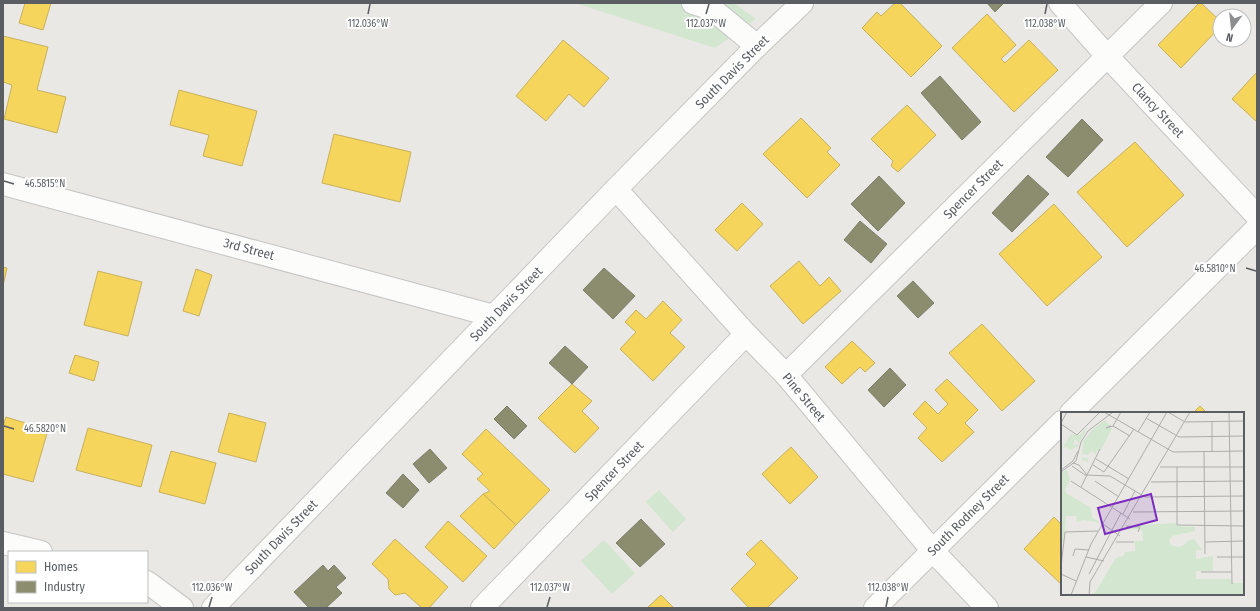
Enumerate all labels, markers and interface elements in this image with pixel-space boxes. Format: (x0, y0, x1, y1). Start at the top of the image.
north arrow (1212, 8, 1252, 48)
text: 112.036°W (348, 18, 389, 30)
text: 112.037°W (686, 18, 726, 30)
text: 112.038°W (1025, 18, 1066, 30)
text: N (1225, 30, 1234, 44)
street label: South Davis Street (692, 32, 772, 112)
street label: Clancy Street (1129, 79, 1188, 141)
street label: Spencer Street (940, 156, 1006, 222)
text: 46.5815°N (25, 178, 65, 190)
street label: 3rd Street (222, 235, 277, 263)
street label: South Davis Street (467, 263, 546, 344)
text: 46.5810°N (1194, 263, 1236, 275)
street label: Pine Street (779, 370, 829, 425)
inset map (1061, 412, 1244, 595)
text: 46.5820°N (24, 423, 66, 435)
street label: Spencer Street (582, 437, 647, 504)
street label: South Rodney Street (924, 471, 1012, 559)
street label: South Davis Street (242, 496, 321, 577)
legend (8, 551, 148, 603)
text: Homes (44, 560, 78, 574)
text: Industry (44, 580, 85, 594)
text: 112.036°W (192, 582, 233, 594)
text: 112.037°W (530, 582, 570, 594)
text: 112.038°W (868, 582, 909, 594)

